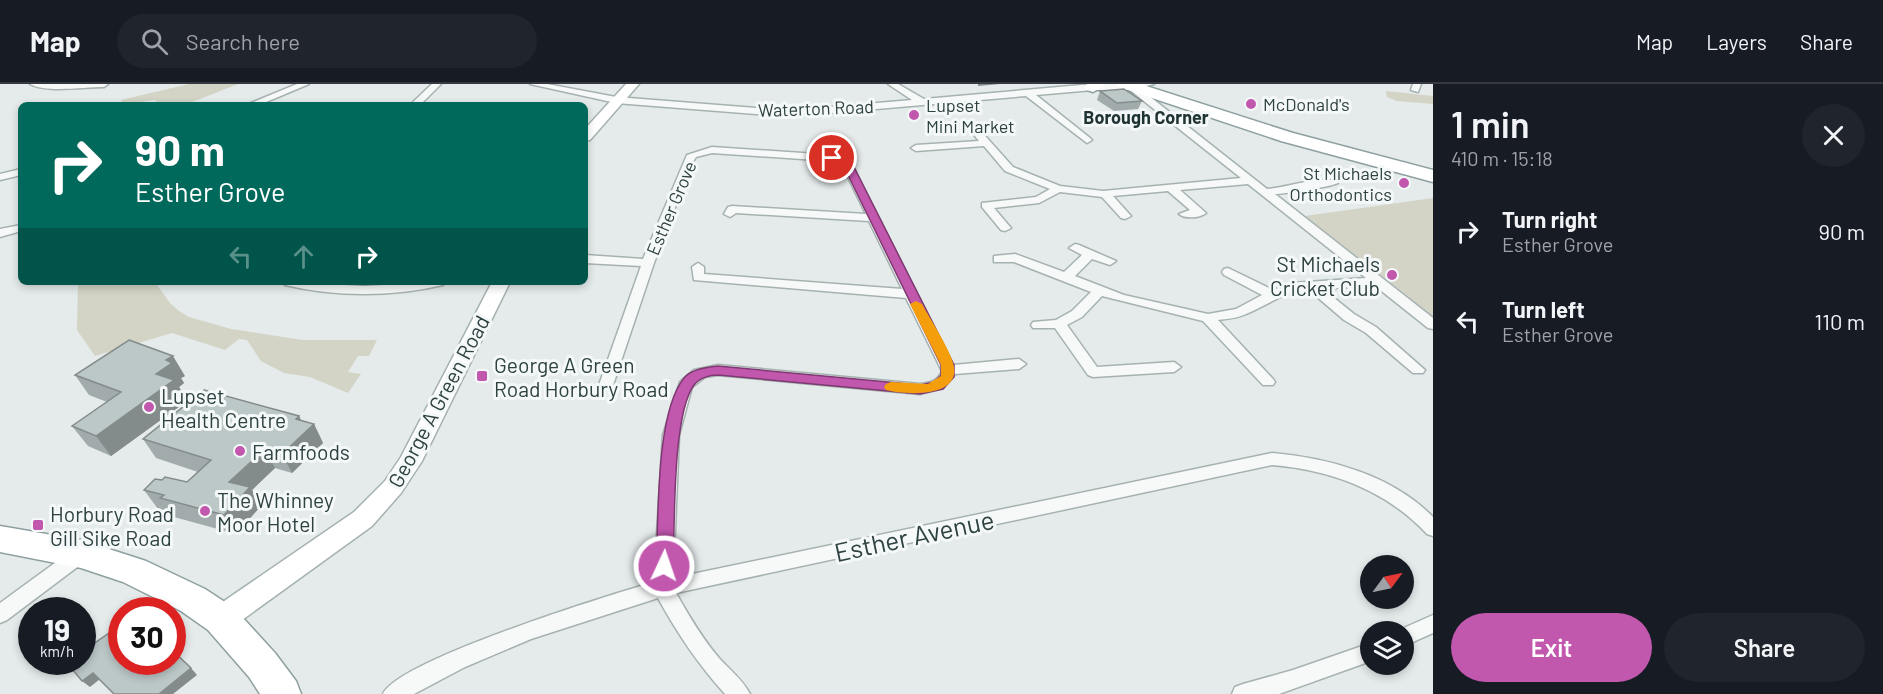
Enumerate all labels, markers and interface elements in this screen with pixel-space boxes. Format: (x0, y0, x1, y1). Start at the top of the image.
search box (117, 14, 537, 68)
text: Map (30, 24, 81, 58)
icon: search (138, 25, 171, 58)
text: Search here (186, 28, 300, 54)
text: Map (1636, 29, 1673, 54)
text: Layers (1706, 29, 1767, 54)
text: Share (1800, 29, 1853, 54)
place label: McDonald's (1263, 93, 1350, 115)
place label: Lupset Mini Market (926, 94, 1015, 137)
street label: Waterton Road (758, 95, 874, 121)
marker: McDonald's (1244, 97, 1258, 111)
text: 1 min (1451, 102, 1530, 145)
button: close (1802, 104, 1865, 167)
district label: Borough Corner (1083, 106, 1209, 128)
marker: Lupset Mini Market (907, 108, 921, 122)
text: 90 m (135, 124, 225, 174)
icon: right (36, 126, 114, 204)
pin (806, 132, 857, 183)
icon: arrive (815, 141, 848, 174)
text: 410 m · 15:18 (1451, 146, 1553, 170)
street label: Esther Grove (641, 158, 701, 258)
place label: St Michaels Orthodontics (1290, 162, 1392, 205)
text: Esther Grove (135, 175, 285, 207)
marker: St Michaels Orthodontics (1397, 176, 1411, 190)
text: Turn right (1502, 206, 1597, 232)
icon: right (1451, 215, 1484, 248)
text: 90 m (1819, 218, 1865, 244)
text: Esther Grove (1502, 232, 1613, 256)
icon: left (224, 240, 257, 273)
icon: ahead (287, 240, 320, 273)
icon: right (350, 240, 383, 273)
place label: St Michaels Cricket Club (1270, 251, 1380, 300)
marker: St Michaels Cricket Club (1385, 268, 1399, 282)
text: Turn left (1502, 296, 1585, 322)
icon: left (1451, 305, 1484, 338)
text: 110 m (1815, 308, 1865, 334)
street label: George A Green Road (382, 311, 494, 491)
text: Esther Grove (1502, 322, 1613, 346)
place label: George A Green Road Horbury Road (494, 352, 669, 401)
marker: George A Green Road Horbury Road (475, 369, 489, 383)
place label: Lupset Health Centre (161, 383, 286, 432)
marker: Lupset Health Centre (142, 400, 156, 414)
place label: Farmfoods (252, 439, 350, 464)
marker: Farmfoods (233, 444, 247, 458)
place label: The Whinney Moor Hotel (217, 487, 334, 536)
place label: Horbury Road Gill Sike Road (50, 501, 174, 550)
street label: Esther Avenue (831, 503, 997, 567)
marker: The Whinney Moor Hotel (198, 504, 212, 518)
marker: Horbury Road Gill Sike Road (31, 518, 45, 532)
position arrow (632, 534, 696, 598)
north arrow (1360, 555, 1414, 609)
map controls (1360, 555, 1414, 675)
speed limit sign: 30 (108, 597, 186, 675)
text: 19 (44, 611, 70, 647)
button: Exit (1451, 613, 1652, 682)
button: Share (1664, 613, 1865, 682)
button: layers (1360, 621, 1414, 675)
text: km/h (40, 642, 74, 660)

